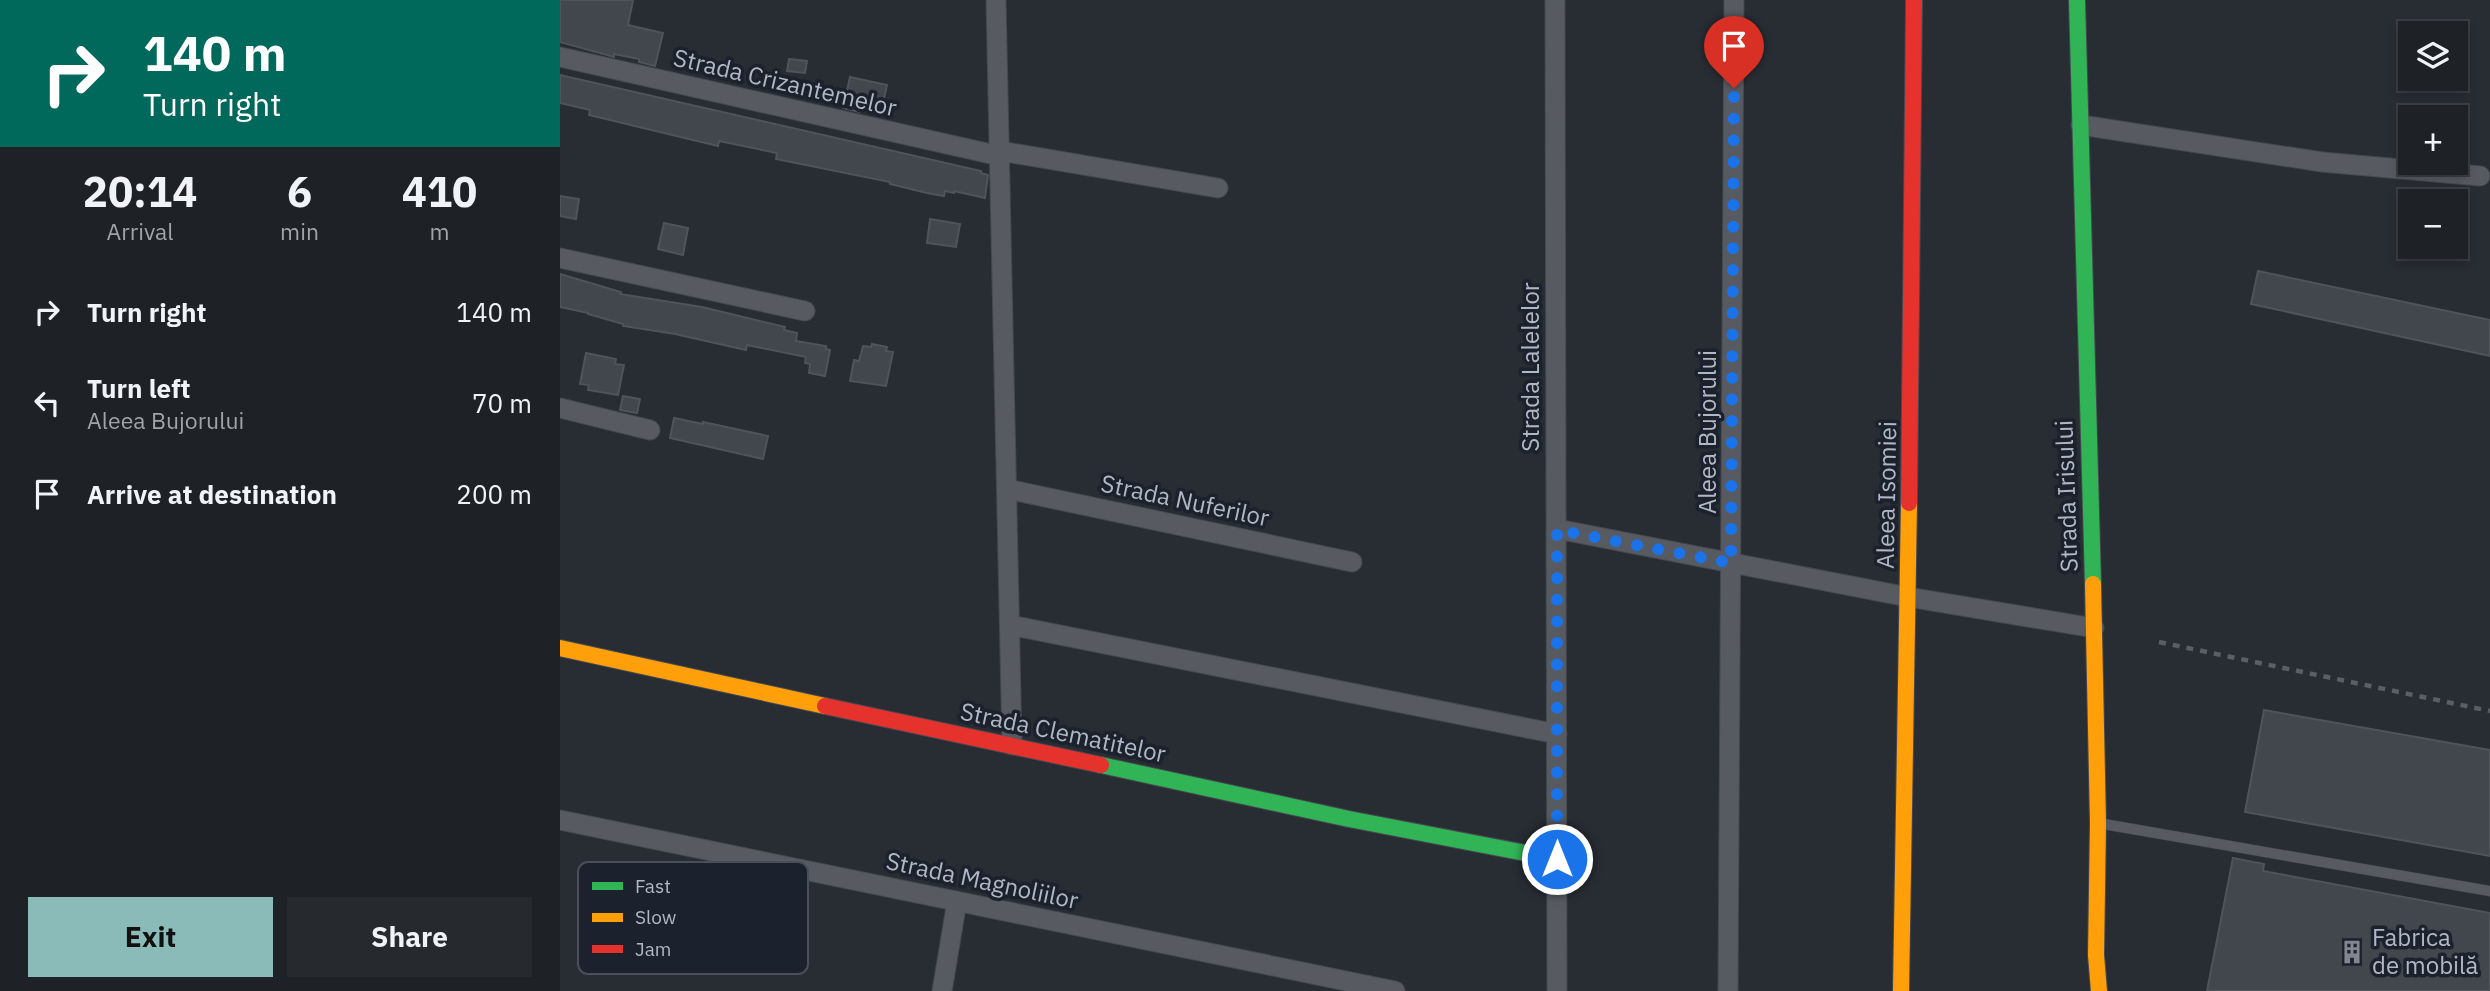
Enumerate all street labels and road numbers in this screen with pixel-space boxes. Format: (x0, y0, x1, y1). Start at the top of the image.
street label: Strada Crizantemelor (671, 41, 900, 123)
street label: Strada Lalelelor (1514, 282, 1546, 452)
street label: Aleea Bujorului (1691, 350, 1723, 514)
street label: Strada Irisului (2047, 419, 2085, 573)
street label: Aleea Isomiei (1869, 421, 1903, 569)
street label: Strada Nuferilor (1098, 467, 1273, 534)
street label: Strada Clematitelor (957, 695, 1169, 769)
street label: Strada Magnoliilor (883, 844, 1081, 916)

